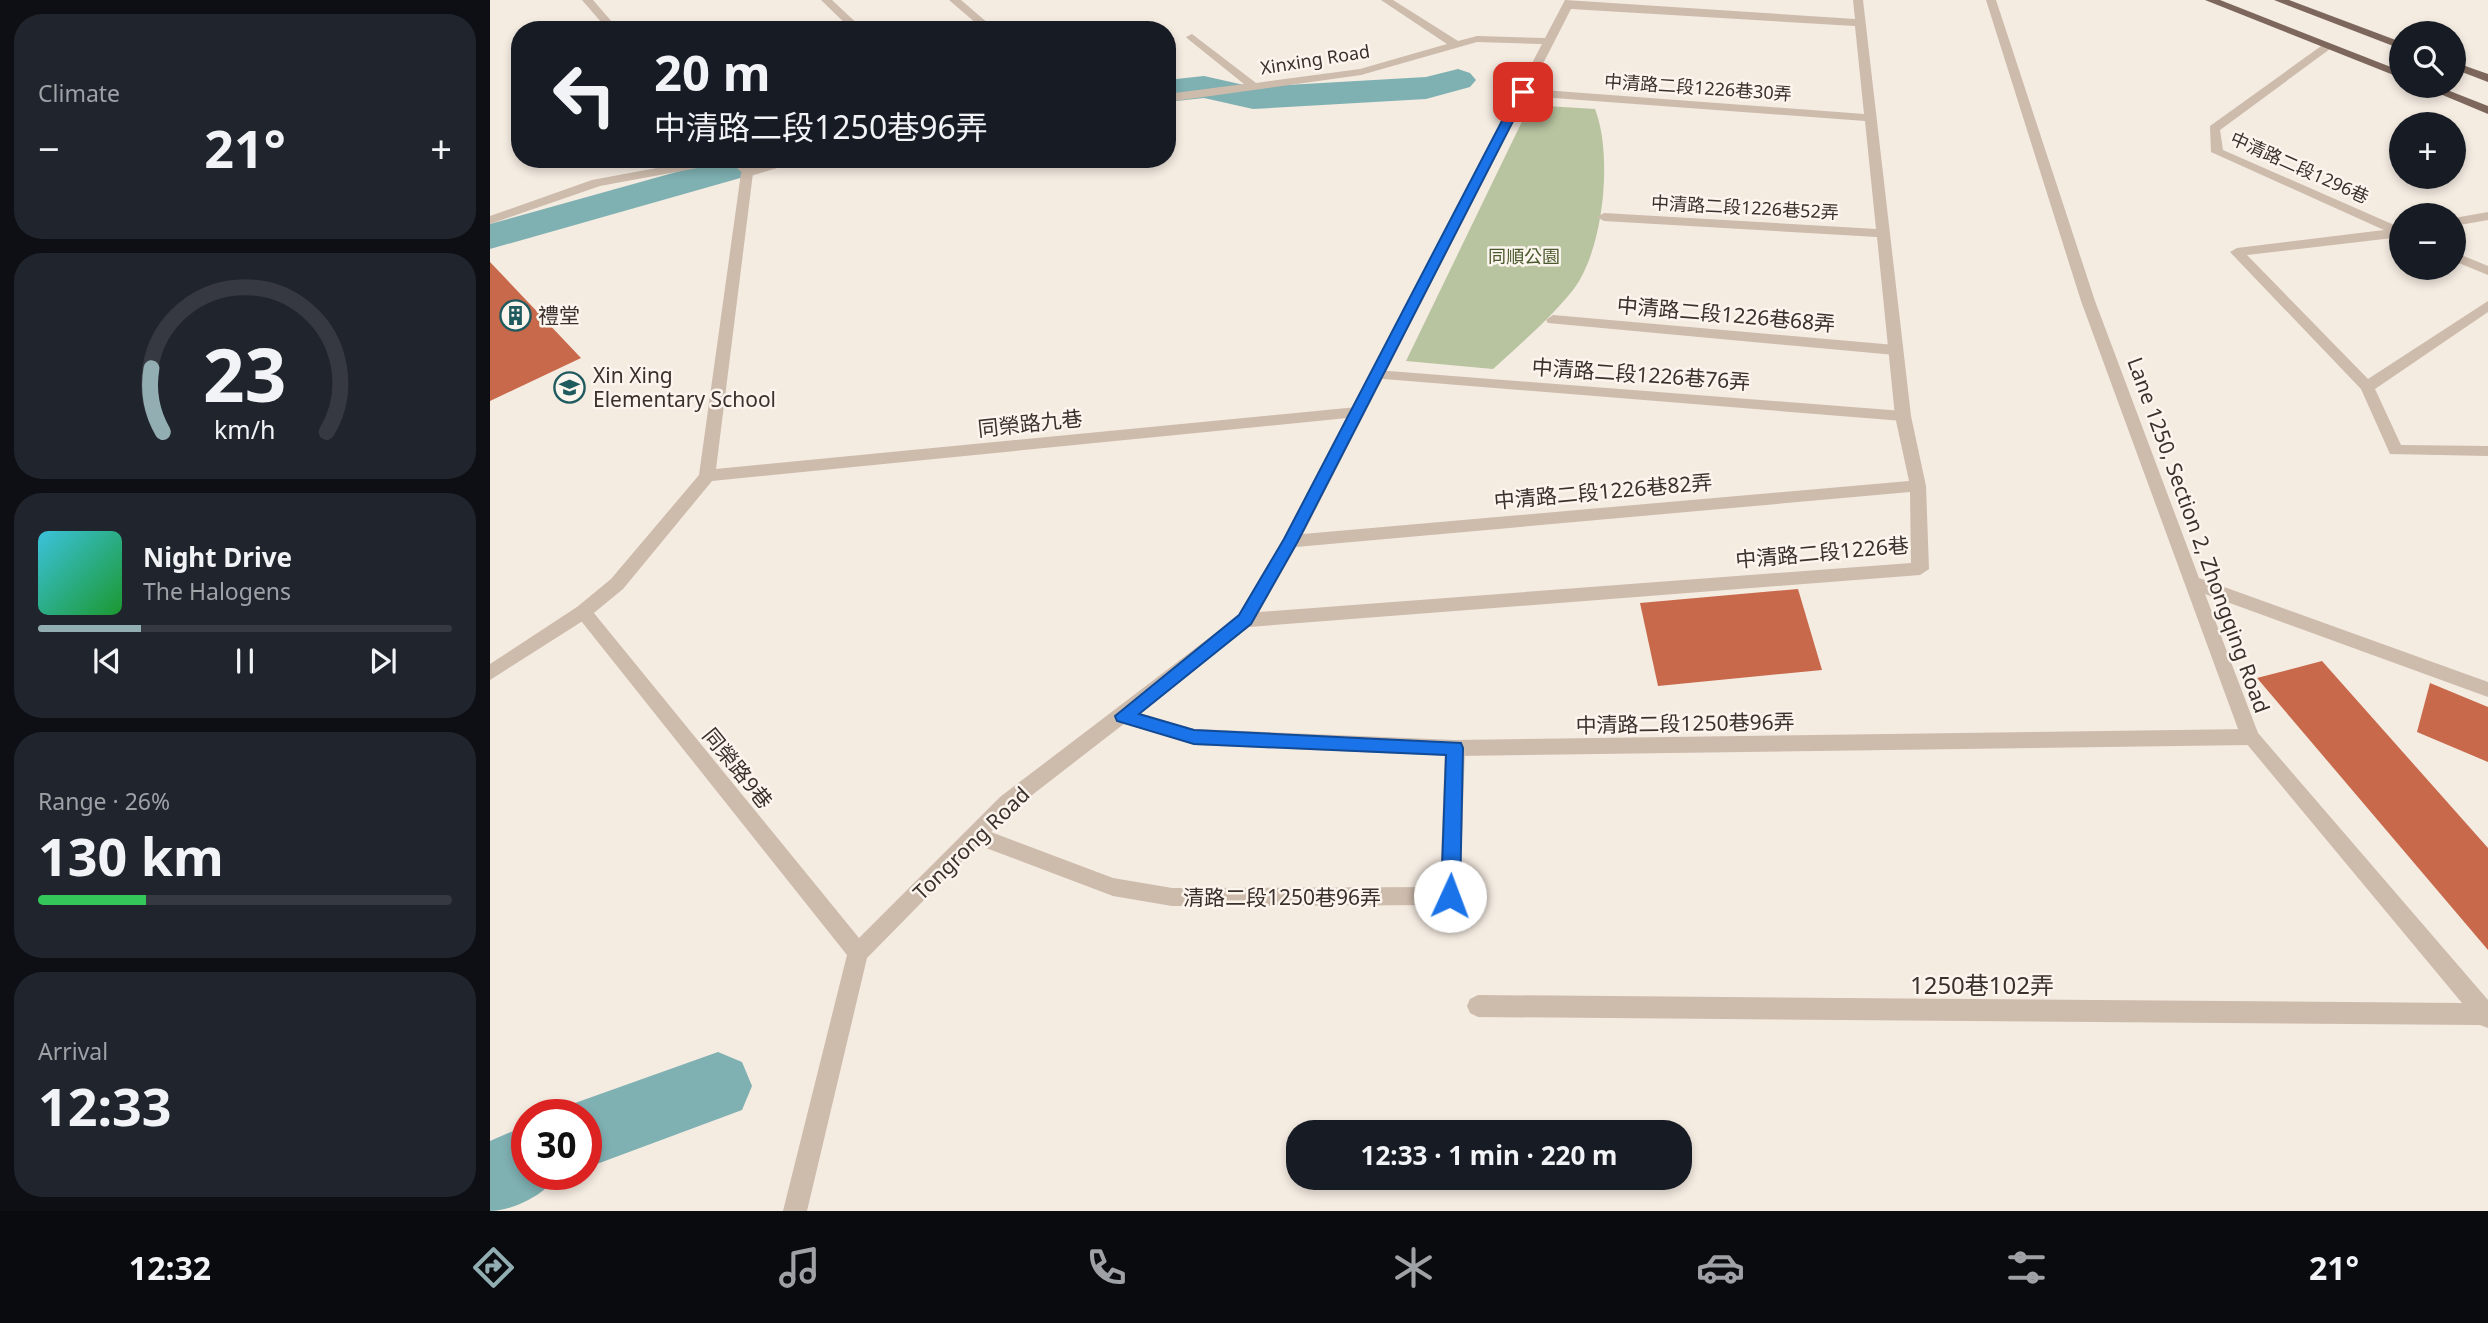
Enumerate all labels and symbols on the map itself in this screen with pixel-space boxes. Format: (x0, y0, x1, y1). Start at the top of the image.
street label: Xinxing Road (1258, 38, 1372, 80)
pin (1493, 62, 1553, 122)
street label: 中清路二段1226巷30弄 (1604, 68, 1792, 106)
street label: 中清路二段1296巷 (2227, 126, 2373, 208)
street label: 中清路二段1226巷52弄 (1651, 190, 1839, 224)
park label: 同順公園 (1488, 244, 1560, 268)
street label: 中清路二段1226巷68弄 (1616, 291, 1836, 337)
building icon: 禮堂 (498, 298, 532, 332)
place label: 禮堂 (538, 301, 580, 329)
street label: 中清路二段1226巷76弄 (1531, 352, 1751, 396)
street label: Lane 1250, Section 2, Zhongqing Road (2121, 353, 2277, 717)
place label: Xin Xing Elementary School (593, 361, 776, 413)
school or university icon: Xin Xing Elementary School (553, 370, 587, 404)
street label: 同榮路九巷 (976, 404, 1084, 442)
street label: 中清路二段1226巷82弄 (1493, 468, 1713, 514)
street label: 中清路二段1226巷 (1734, 530, 1910, 574)
street label: 中清路二段1250巷96弄 (1575, 707, 1795, 739)
street label: 同榮路9巷 (697, 722, 779, 814)
street label: Tongrong Road (907, 780, 1035, 906)
position arrow (1413, 859, 1487, 933)
street label: 清路二段1250巷96弄 (1183, 883, 1381, 911)
street label: 1250巷102弄 (1910, 968, 2054, 1001)
speed limit sign: 30 (511, 1099, 602, 1190)

